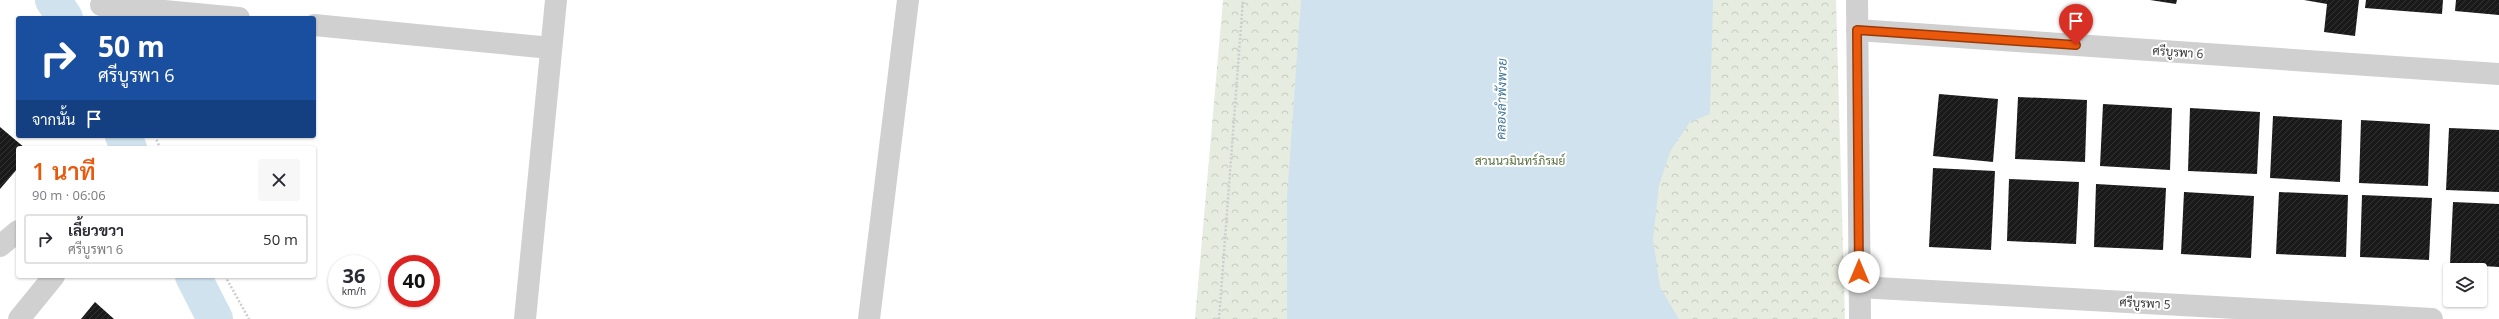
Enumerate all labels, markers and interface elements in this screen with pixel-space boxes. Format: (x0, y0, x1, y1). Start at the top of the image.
pin (2059, 4, 2093, 45)
icon: arrive (2065, 10, 2087, 32)
text: 50 m (98, 27, 165, 65)
icon: right (32, 32, 84, 84)
street label: ศรีบูรพา 6 (2152, 42, 2204, 62)
water label: คลองลำพังพวย (1491, 58, 1511, 140)
text: ศรีบูรพา 6 (98, 63, 175, 87)
icon: arrive (83, 108, 105, 130)
text: จากนั้น (32, 109, 75, 129)
park label: สวนนวมินทร์ภิรมย์ (1475, 152, 1565, 169)
text: 1 นาที (32, 154, 96, 187)
button: close (258, 159, 300, 201)
text: 90 m · 06:06 (32, 186, 106, 204)
text: เลี้ยวขวา (68, 220, 124, 240)
icon: right (34, 228, 56, 250)
text: 50 m (263, 229, 298, 249)
text: ศรีบูรพา 6 (68, 240, 123, 258)
position arrow (1838, 251, 1880, 293)
speed limit sign: 40 (388, 255, 440, 307)
text: 36 (343, 262, 365, 289)
map controls (2443, 263, 2487, 307)
button: layers (2443, 263, 2487, 307)
text: km/h (342, 284, 366, 298)
street label: ศรีบูรพา 5 (2119, 293, 2171, 313)

